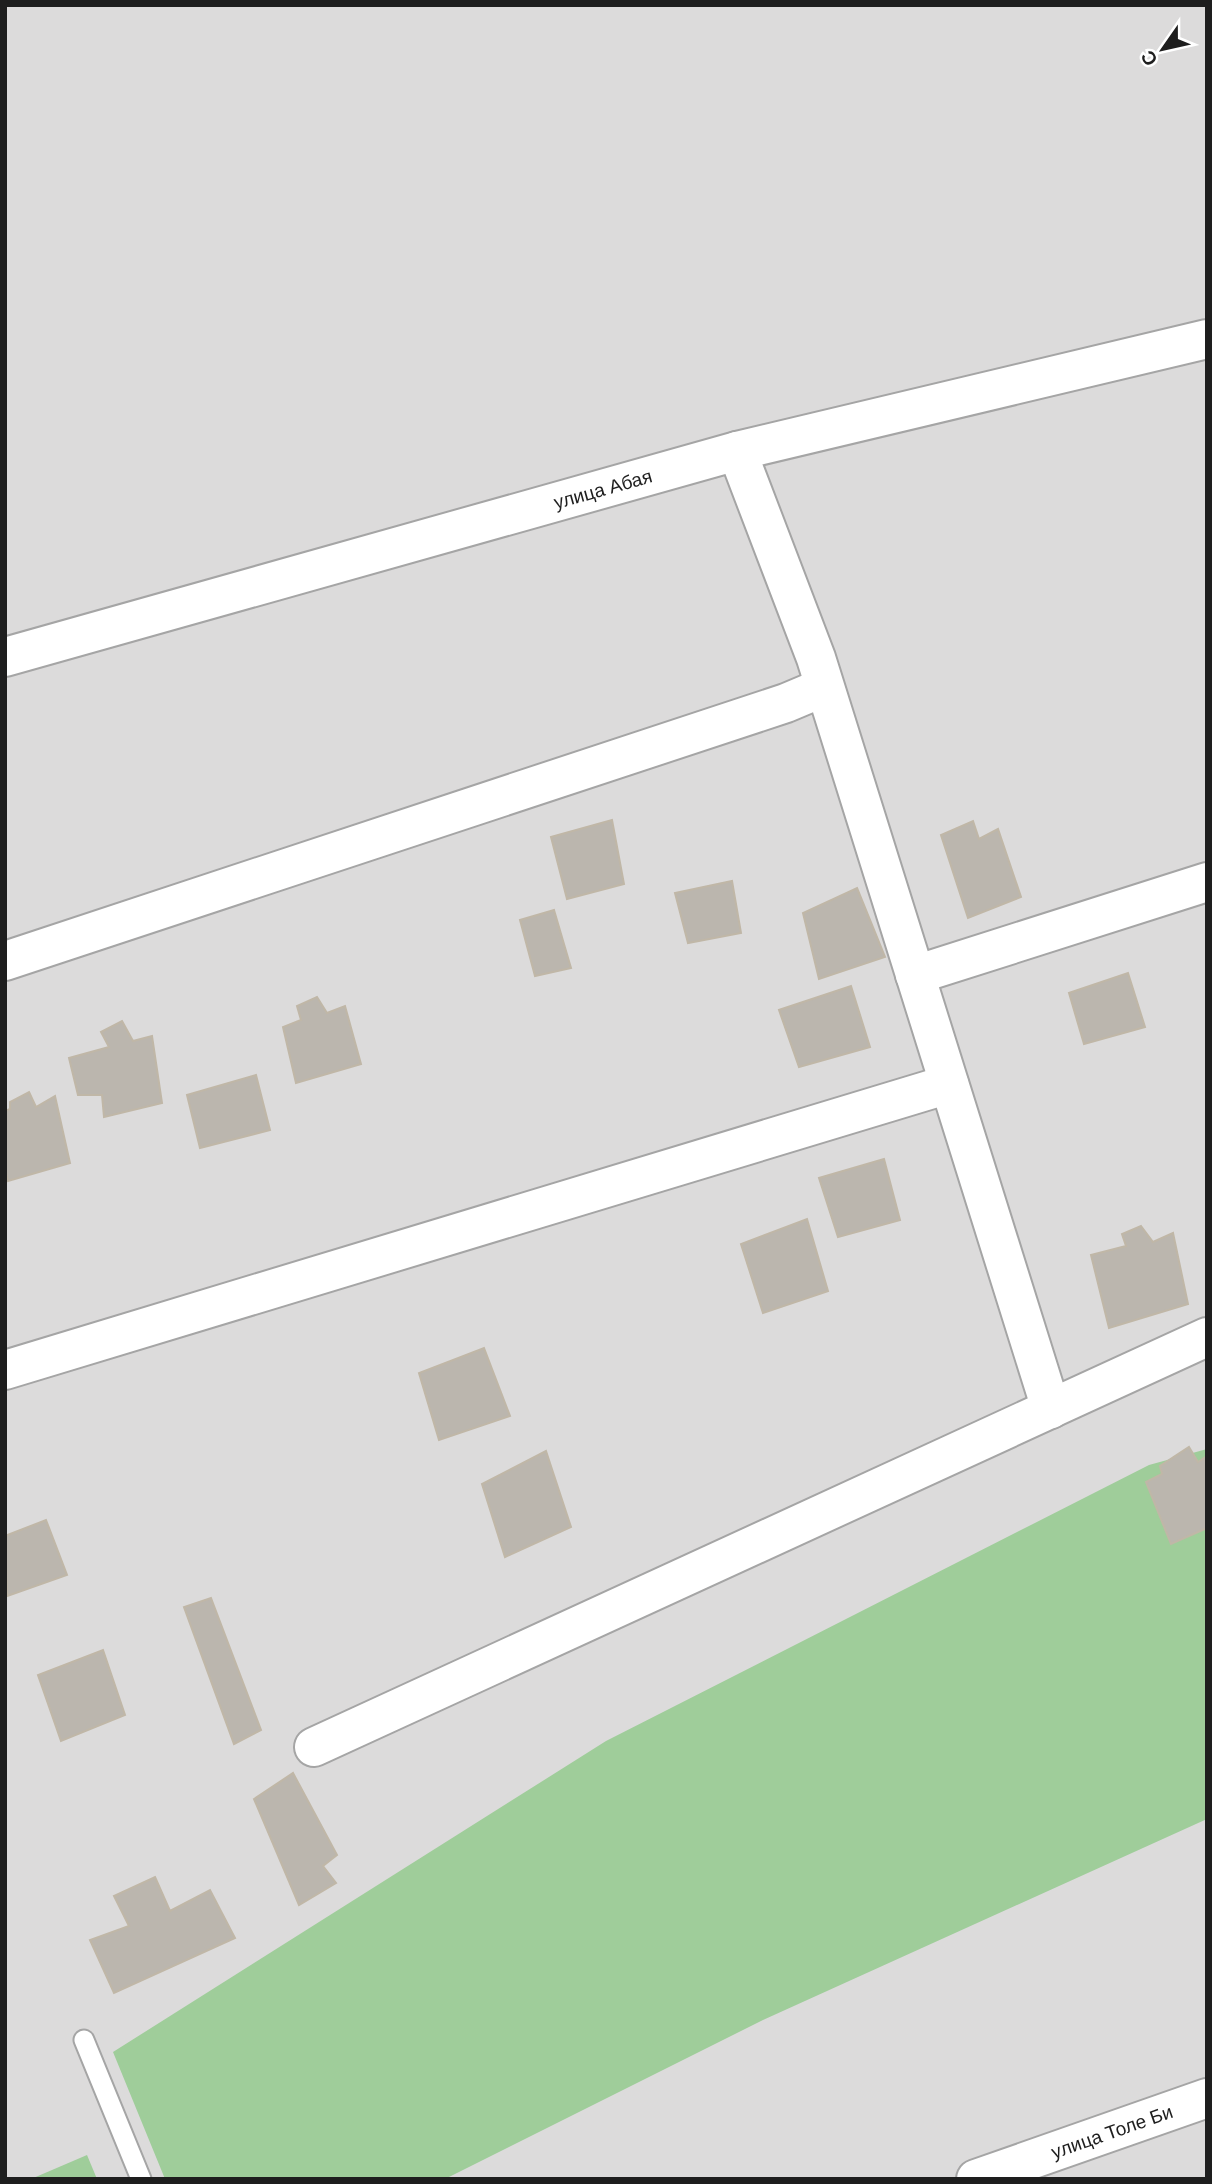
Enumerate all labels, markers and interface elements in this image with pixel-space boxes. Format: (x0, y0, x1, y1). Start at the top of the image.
north arrow (1128, 14, 1198, 84)
text: С (1135, 45, 1164, 71)
street label: улица Абая (551, 463, 655, 515)
street label: улица Толе Би (1048, 2098, 1176, 2164)

